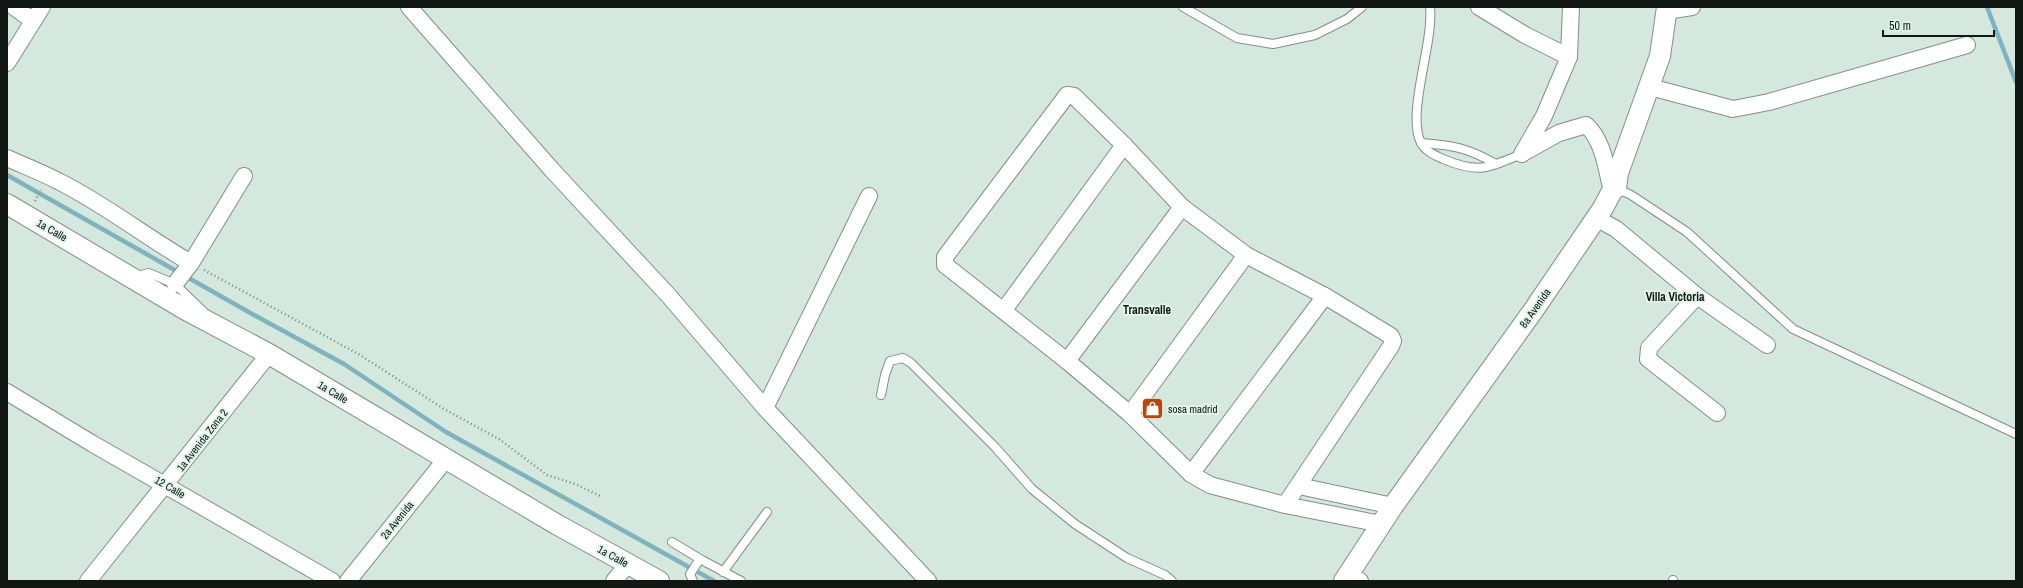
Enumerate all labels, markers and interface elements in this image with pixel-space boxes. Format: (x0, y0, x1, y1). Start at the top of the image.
scale bar (1883, 12, 1994, 38)
text: 50 m (1889, 18, 1911, 34)
street label: 1a Calle (34, 216, 70, 244)
street label: 8a Avenida (1516, 286, 1554, 330)
district label: Villa Victoria (1646, 289, 1705, 305)
district label: Transvalle (1123, 302, 1172, 318)
street label: 1a Calle (315, 377, 351, 407)
shop icon: sosa madrid (1140, 396, 1166, 422)
place label: sosa madrid (1168, 402, 1218, 416)
street label: 1a Avenida Zona 2 (173, 406, 231, 474)
street label: 12 Calle (152, 473, 188, 501)
street label: 2a Avenida (377, 498, 417, 542)
street label: 1a Calle (595, 542, 631, 570)

